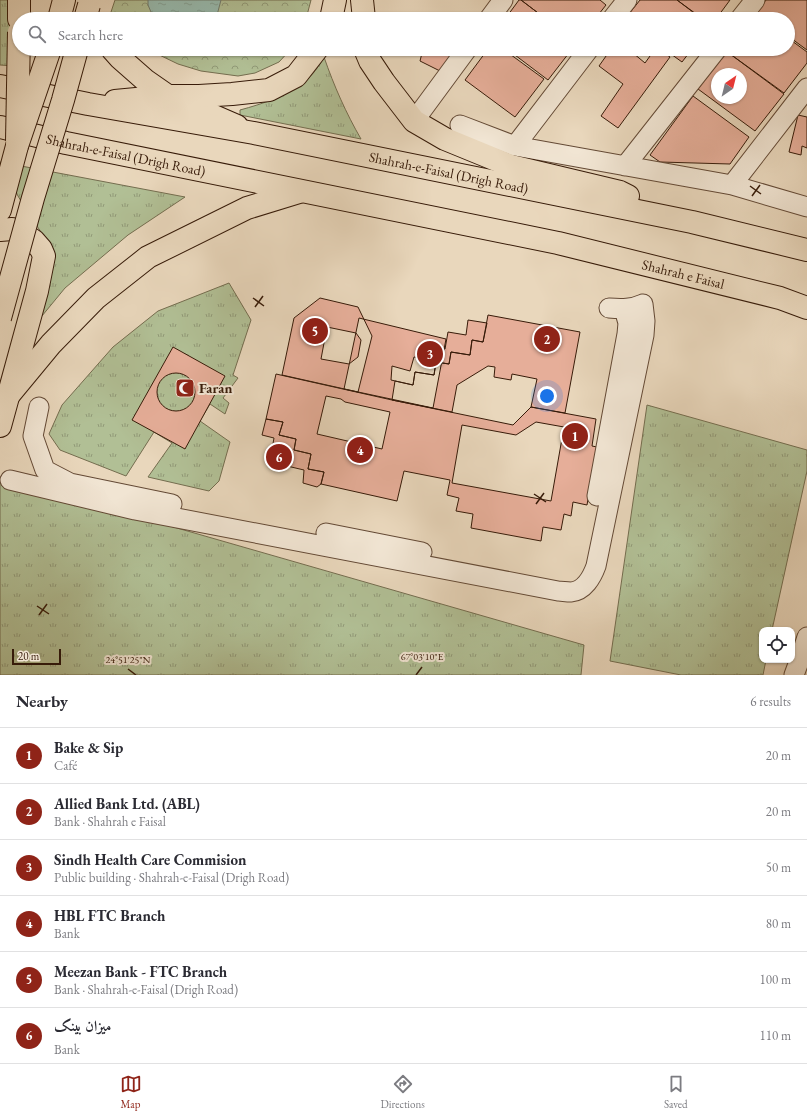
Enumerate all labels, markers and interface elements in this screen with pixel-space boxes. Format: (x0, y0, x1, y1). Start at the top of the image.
search box (12, 12, 795, 56)
icon: search (26, 23, 48, 45)
text: Search here (58, 25, 123, 44)
north arrow (711, 68, 747, 104)
street label: Shahrah-e-Faisal (Drigh Road) (44, 130, 207, 180)
street label: Shahrah-e-Faisal (Drigh Road) (367, 148, 530, 198)
street label: Shahrah e Faisal (640, 255, 727, 293)
pin: 5 (302, 316, 328, 346)
pin: 2 (534, 324, 560, 354)
pin: 3 (417, 339, 443, 369)
mosque icon: Faran (174, 377, 196, 399)
place label: Faran (199, 379, 232, 397)
your location (537, 386, 557, 406)
pin: 1 (562, 421, 588, 451)
pin: 4 (347, 435, 373, 465)
pin: 6 (266, 442, 292, 472)
map controls (759, 627, 795, 663)
button: locate (759, 627, 795, 663)
scale bar (12, 647, 61, 666)
text: 20 m (18, 649, 39, 663)
text: 67°03'10"E (401, 650, 444, 663)
text: 24°51'25"N (106, 653, 151, 666)
text: Nearby (16, 690, 68, 712)
text: 6 results (750, 693, 791, 710)
text: Bake & Sip (54, 738, 123, 757)
text: 1 (26, 747, 32, 764)
text: 20 m (766, 747, 791, 764)
text: Café (54, 757, 77, 774)
text: Allied Bank Ltd. (ABL) (54, 794, 200, 813)
text: 2 (26, 803, 32, 820)
text: 20 m (766, 803, 791, 820)
text: Bank · Shahrah e Faisal (54, 813, 166, 830)
text: Sindh Health Care Commision (54, 850, 247, 869)
text: 3 (26, 859, 32, 876)
text: 50 m (766, 859, 791, 876)
text: Public building · Shahrah-e-Faisal (Drigh Road) (54, 869, 289, 886)
text: HBL FTC Branch (54, 906, 165, 925)
text: 4 (26, 915, 32, 932)
text: 80 m (766, 915, 791, 932)
text: Bank (54, 925, 80, 942)
text: Meezan Bank - FTC Branch (54, 962, 227, 981)
text: 5 (26, 971, 32, 988)
text: 100 m (760, 971, 791, 988)
text: Bank · Shahrah-e-Faisal (Drigh Road) (54, 981, 238, 998)
text: میزان بینک (54, 1016, 111, 1035)
text: 6 (26, 1027, 32, 1044)
text: 110 m (760, 1027, 791, 1044)
text: Bank (54, 1041, 80, 1058)
tab: Map (120, 1073, 142, 1111)
tab: Directions (381, 1073, 425, 1111)
tab: Saved (664, 1073, 687, 1111)

